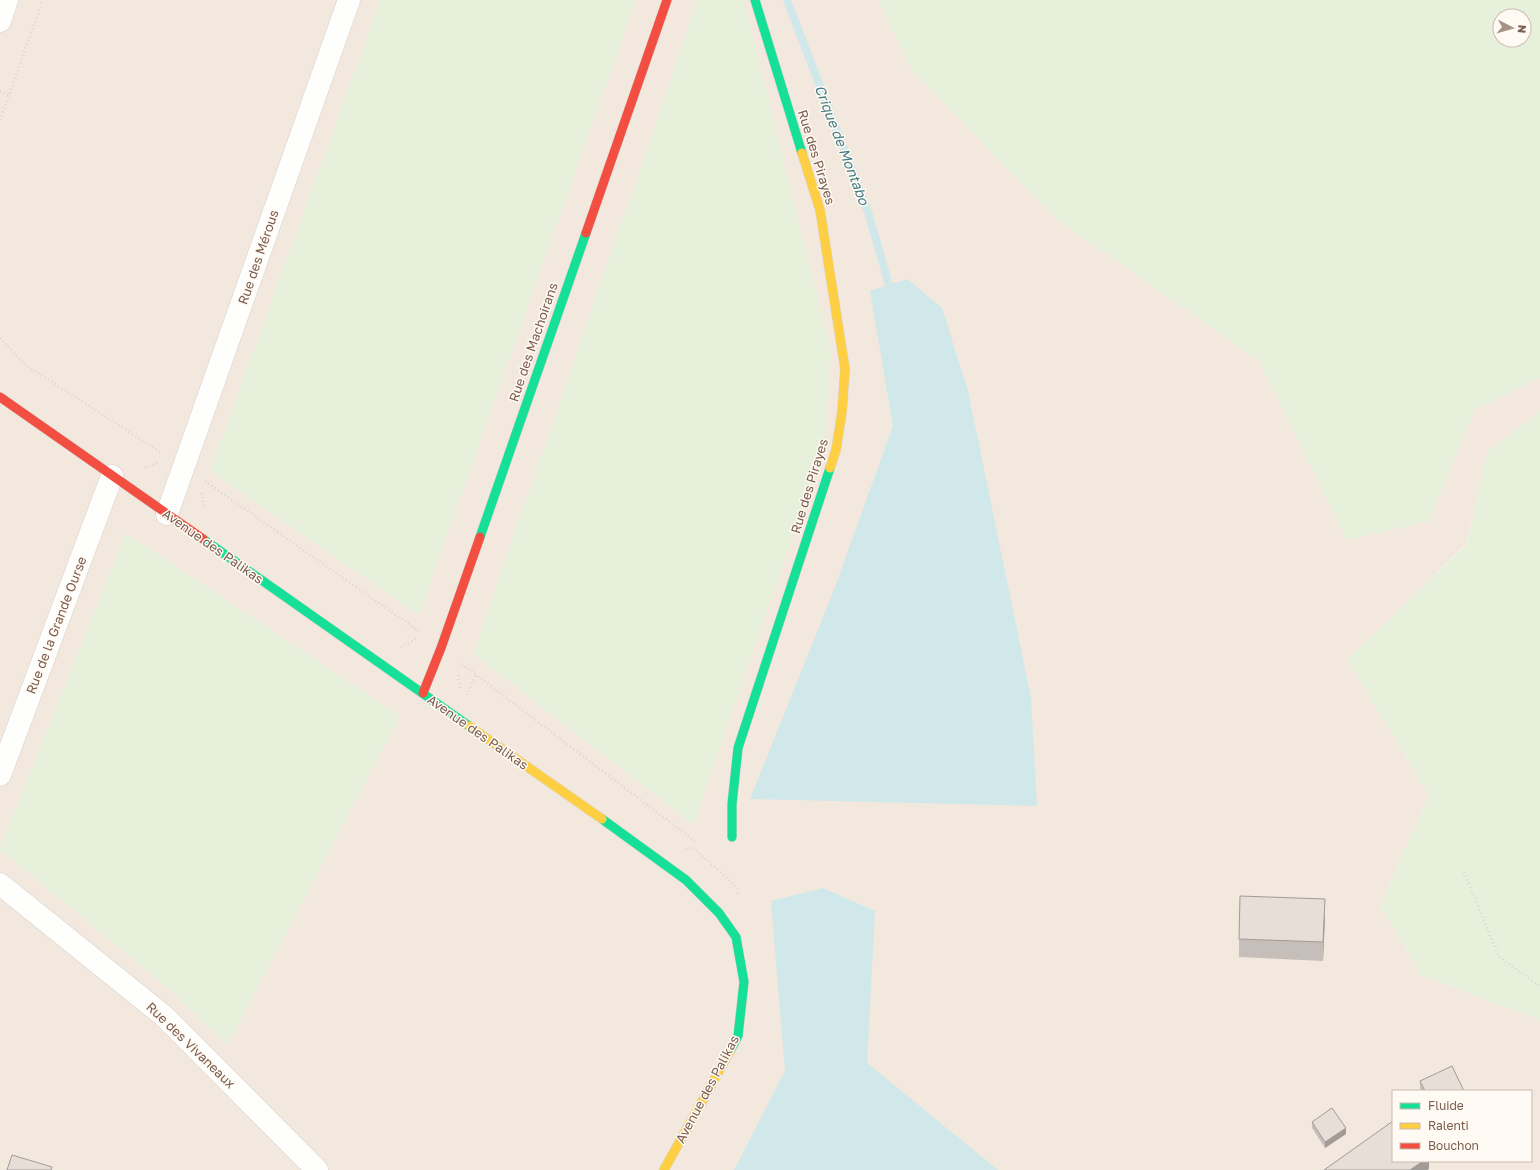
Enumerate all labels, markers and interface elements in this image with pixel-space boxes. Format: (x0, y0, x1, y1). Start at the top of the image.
north arrow (1492, 8, 1532, 48)
text: N (1516, 24, 1529, 34)
water label: Crique de Montabo (812, 82, 874, 209)
street label: Rue des Pirayes (795, 108, 839, 206)
street label: Rue des Mérous (234, 207, 282, 306)
street label: Rue des Machoirans (505, 280, 561, 404)
street label: Rue des Pirayes (787, 437, 831, 535)
street label: Avenue des Palikas (159, 505, 267, 587)
street label: Rue de la Grande Ourse (22, 554, 90, 696)
street label: Avenue des Palikas (424, 691, 532, 773)
street label: Rue des Vivaneaux (143, 999, 239, 1091)
street label: Avenue des Palikas (672, 1032, 742, 1146)
legend (1392, 1090, 1532, 1162)
text: Fluide (1428, 1098, 1464, 1113)
text: Ralenti (1428, 1118, 1469, 1133)
text: Bouchon (1428, 1138, 1479, 1153)

